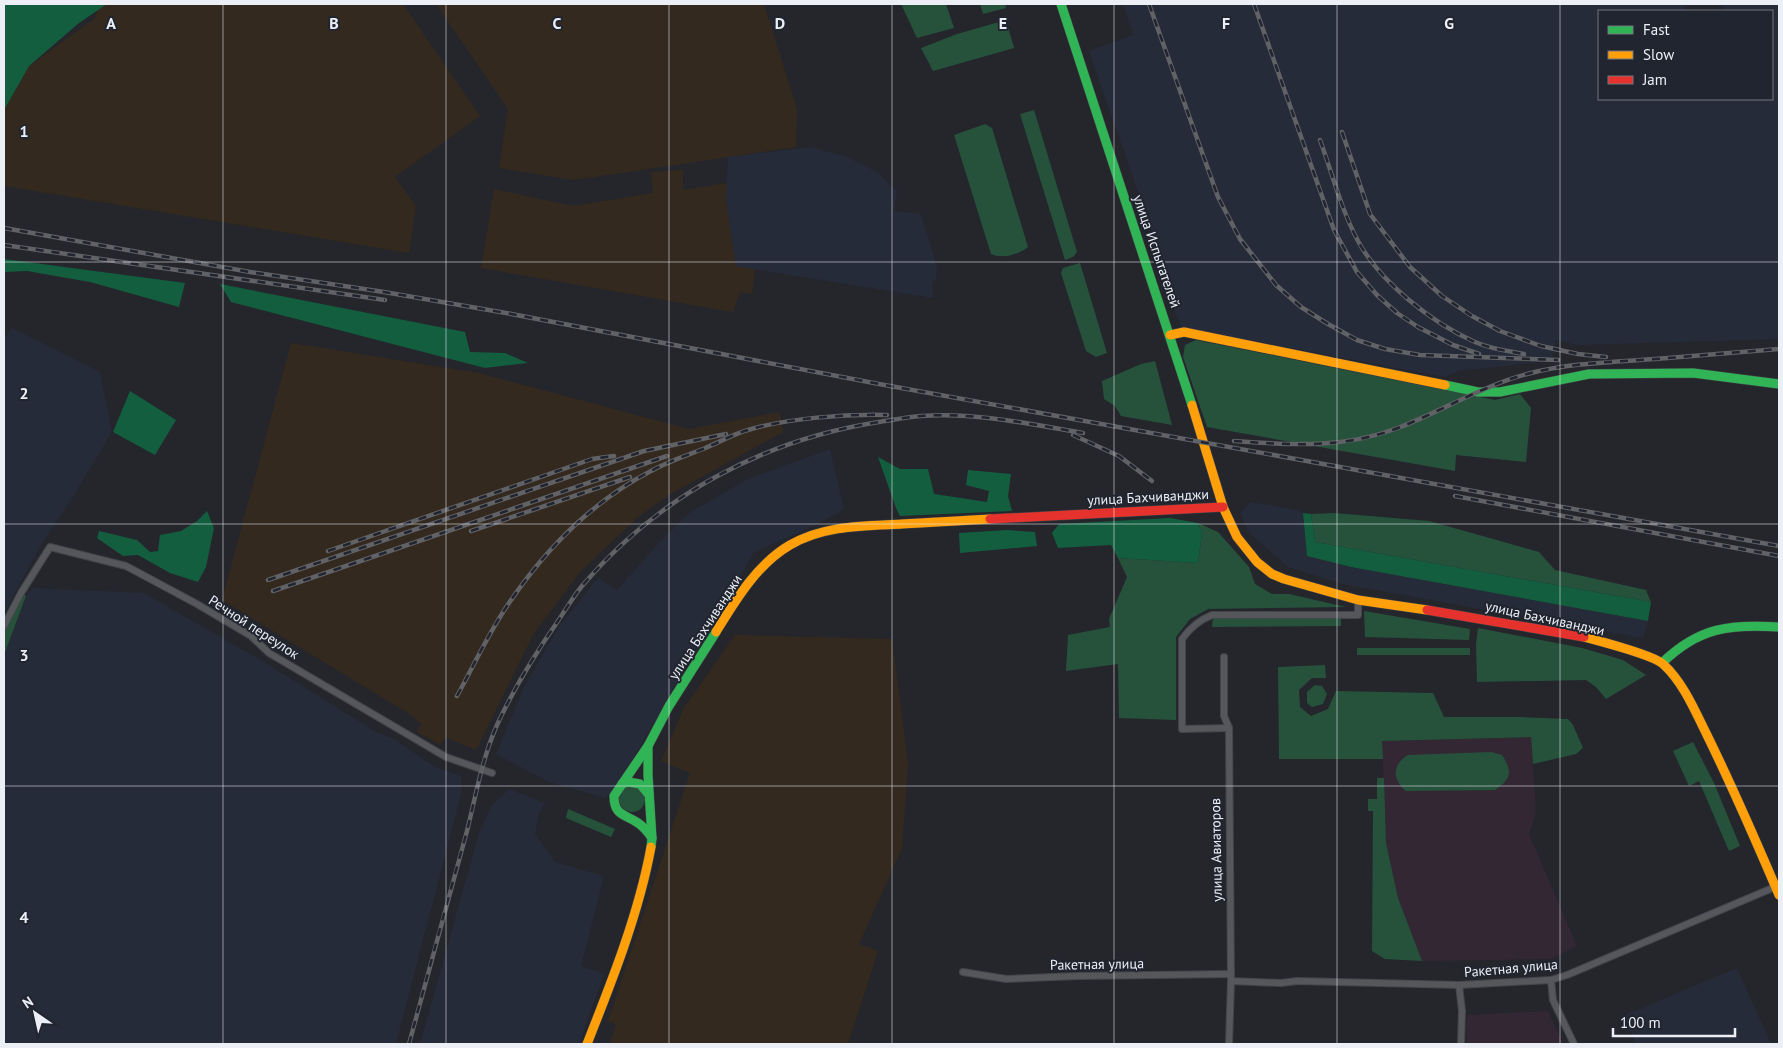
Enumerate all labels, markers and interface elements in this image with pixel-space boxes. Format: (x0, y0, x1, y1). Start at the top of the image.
legend (1598, 10, 1773, 100)
text: A (106, 13, 116, 33)
text: B (329, 13, 339, 33)
text: C (553, 13, 562, 33)
text: D (775, 13, 785, 33)
text: E (999, 13, 1007, 33)
text: F (1222, 13, 1230, 33)
text: G (1444, 13, 1454, 33)
text: Fast (1643, 20, 1670, 39)
text: Slow (1643, 45, 1674, 64)
text: Jam (1642, 70, 1667, 89)
text: 1 (19, 121, 29, 141)
street label: улица Испытателей (1129, 192, 1185, 310)
text: 2 (19, 383, 29, 403)
street label: улица Бахчиванджи (1087, 485, 1209, 509)
street label: улица Бахчиванджи (664, 571, 746, 683)
street label: Речной переулок (205, 591, 303, 663)
street label: улица Бахчиванджи (1484, 597, 1606, 639)
text: 3 (19, 645, 29, 665)
street label: улица Авиаторов (1206, 798, 1226, 902)
text: 4 (19, 907, 29, 927)
street label: Ракетная улица (1050, 954, 1144, 974)
street label: Ракетная улица (1463, 955, 1559, 981)
north arrow (10, 988, 60, 1038)
text: N (19, 992, 37, 1012)
scale bar (1613, 1006, 1736, 1038)
text: 100 m (1620, 1013, 1661, 1032)

